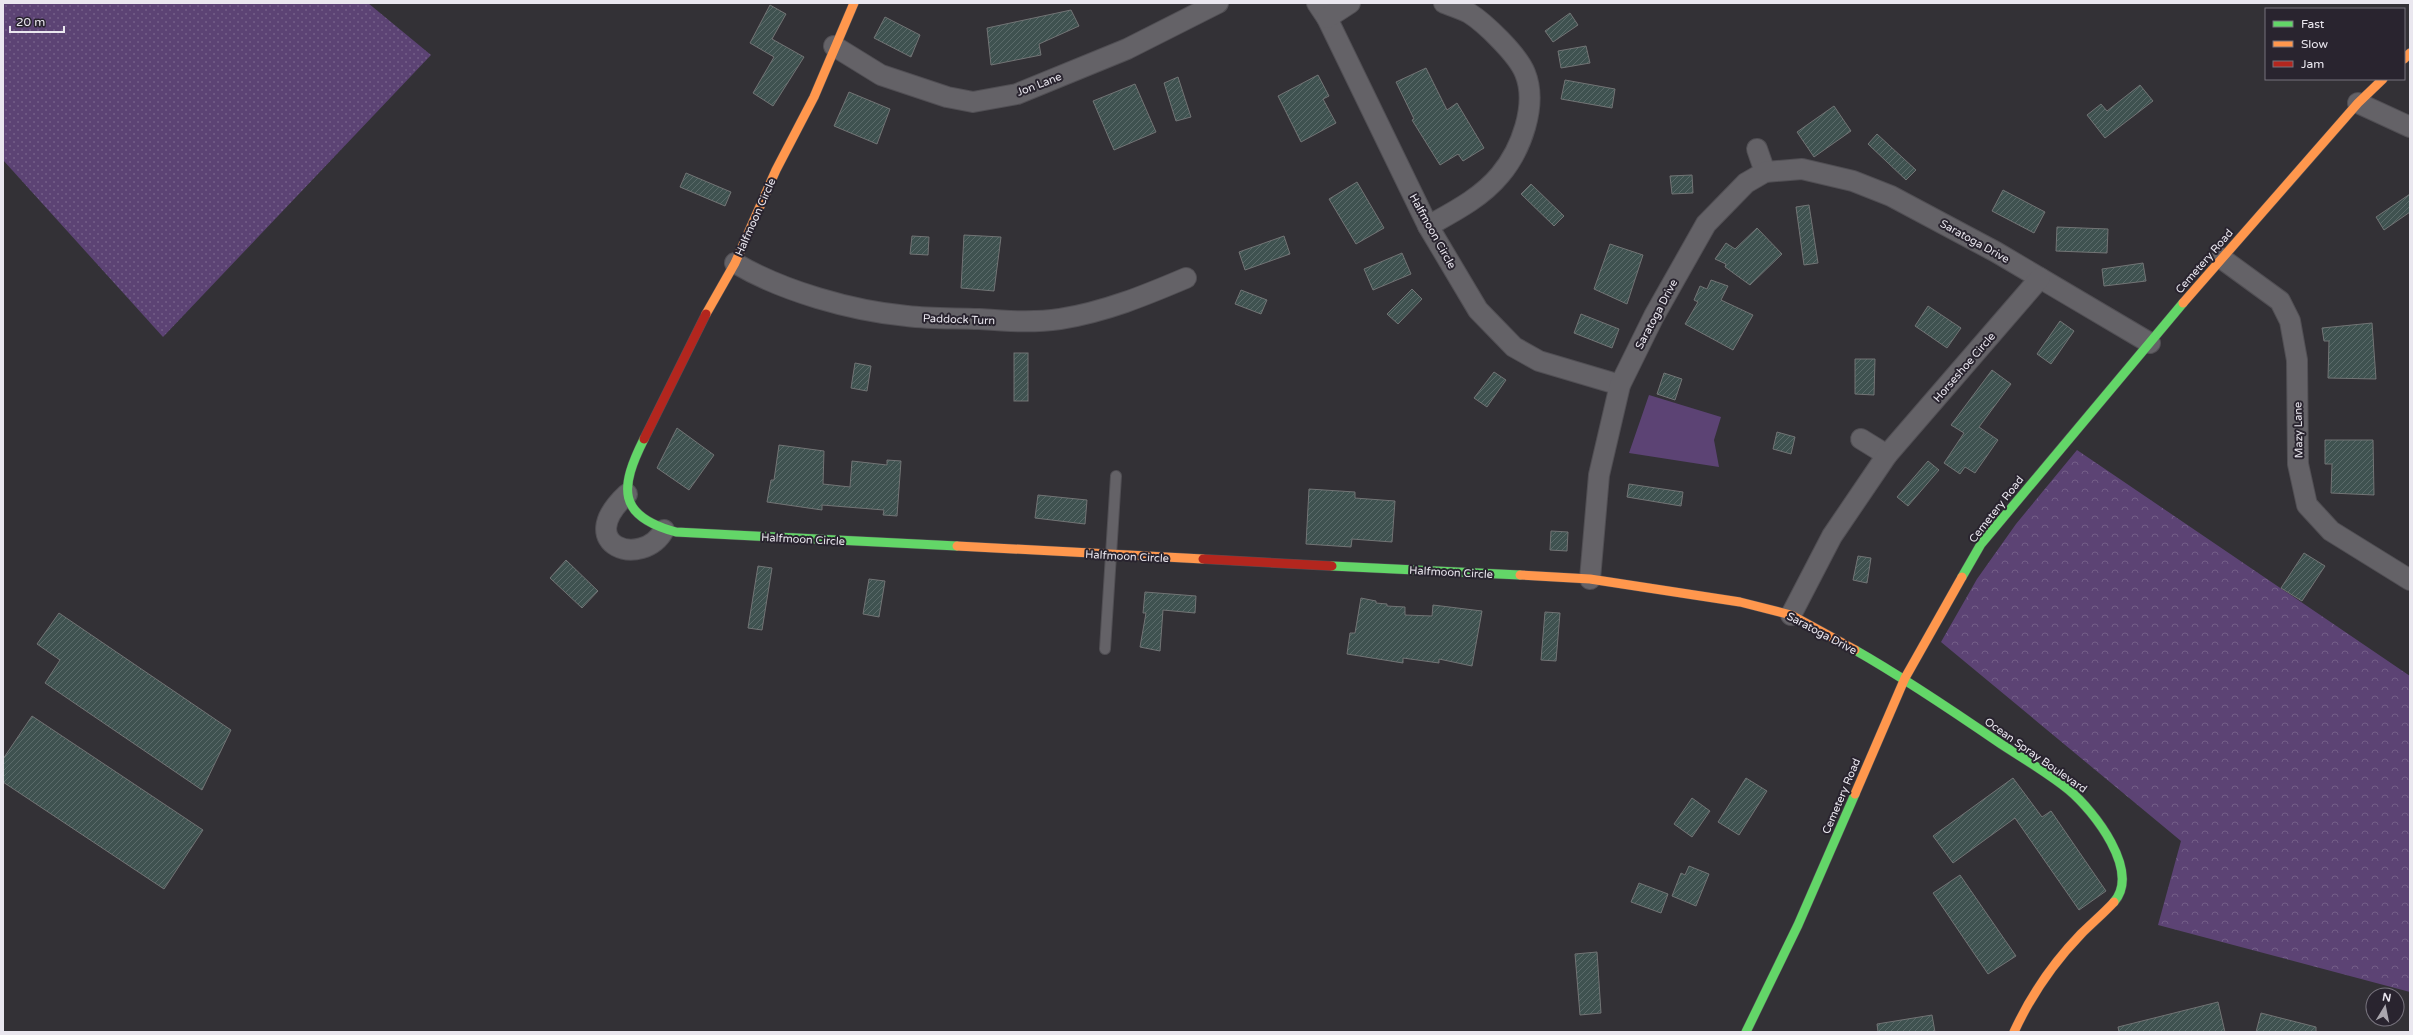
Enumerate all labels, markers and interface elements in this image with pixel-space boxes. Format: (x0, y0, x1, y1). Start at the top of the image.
scale bar (10, 8, 64, 34)
legend (2265, 8, 2405, 80)
text: 20 m (16, 15, 45, 29)
text: Fast (2301, 17, 2325, 31)
text: Slow (2301, 37, 2328, 51)
text: Jam (2301, 57, 2324, 71)
street label: Jon Lane (1015, 70, 1063, 99)
street label: Halfmoon Circle (732, 176, 778, 258)
street label: Halfmoon Circle (1407, 191, 1459, 271)
street label: Saratoga Drive (1938, 217, 2012, 266)
street label: Cemetery Road (2173, 226, 2236, 296)
street label: Saratoga Drive (1633, 277, 1680, 351)
street label: Paddock Turn (923, 312, 995, 327)
street label: Horseshoe Circle (1931, 330, 1998, 405)
street label: Mazy Lane (2292, 402, 2305, 458)
street label: Cemetery Road (1966, 473, 2026, 545)
street label: Halfmoon Circle (761, 531, 845, 548)
street label: Halfmoon Circle (1085, 548, 1169, 565)
street label: Halfmoon Circle (1409, 564, 1493, 581)
street label: Saratoga Drive (1785, 610, 1859, 657)
street label: Ocean Spray Boulevard (1982, 715, 2089, 796)
street label: Cemetery Road (1820, 756, 1863, 836)
north arrow (2365, 987, 2405, 1027)
text: N (2381, 990, 2392, 1005)

